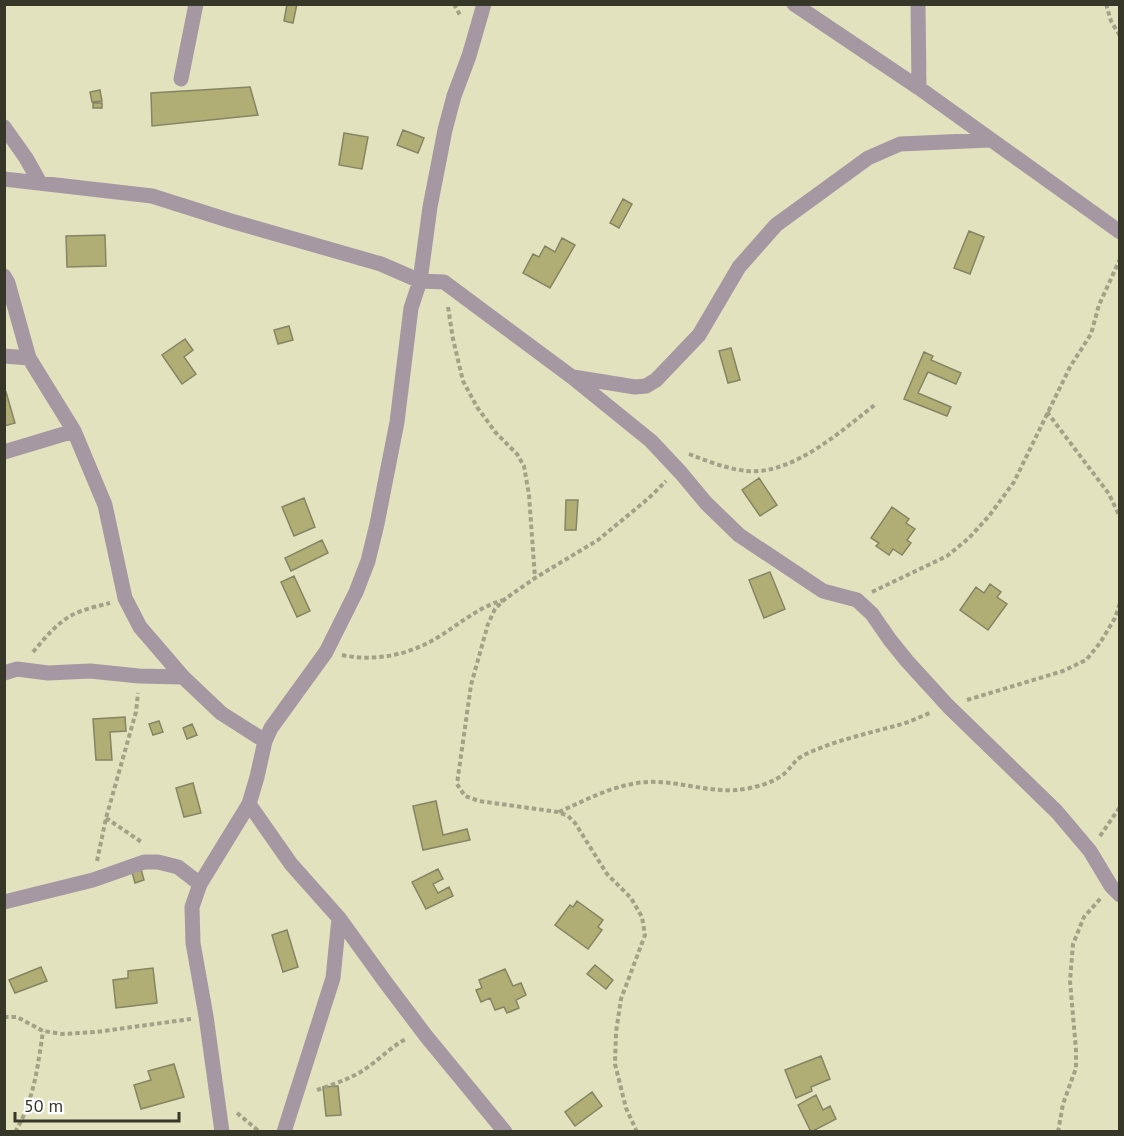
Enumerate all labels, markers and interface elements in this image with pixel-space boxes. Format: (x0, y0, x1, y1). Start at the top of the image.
scale bar (15, 1085, 178, 1123)
text: 50 m (24, 1094, 63, 1117)

